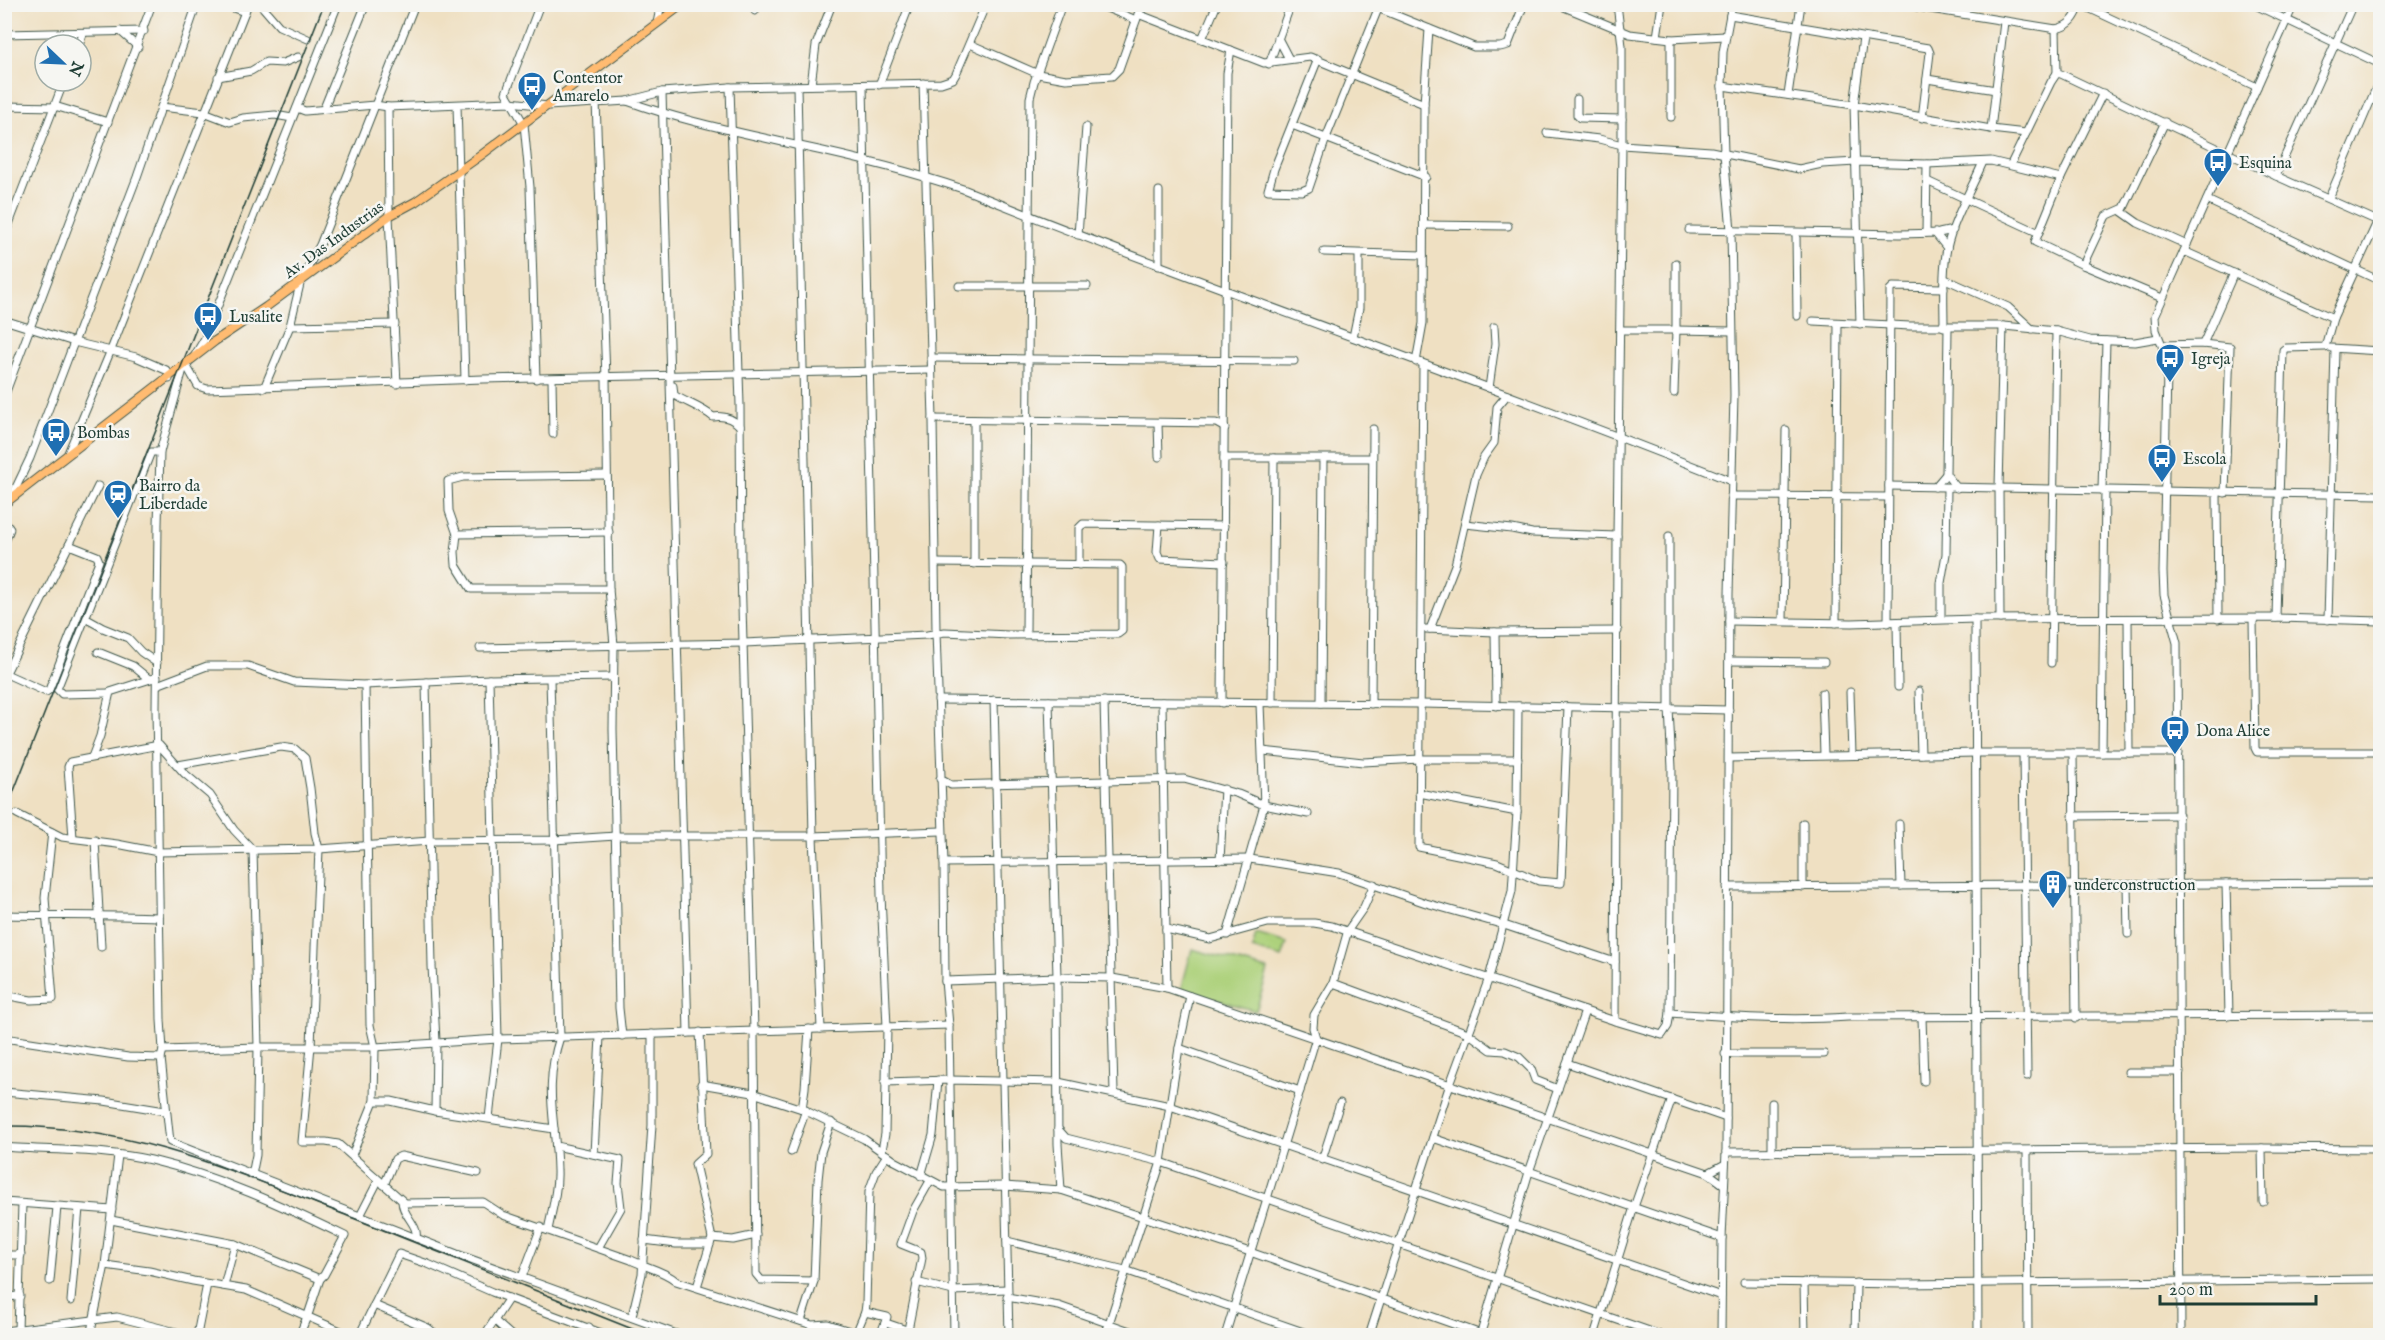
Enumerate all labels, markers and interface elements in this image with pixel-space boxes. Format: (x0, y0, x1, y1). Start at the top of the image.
north arrow (33, 33, 93, 93)
text: N (63, 57, 87, 79)
place label: Contentor Amarelo (552, 69, 623, 107)
bus stop icon: Contentor Amarelo (516, 70, 548, 112)
bus stop icon: Esquina (2202, 146, 2234, 188)
place label: Esquina (2239, 154, 2292, 174)
street label: Av. Das Industrias (279, 197, 388, 284)
bus stop icon: Lusalite (192, 300, 224, 342)
place label: Lusalite (229, 308, 283, 328)
bus stop icon: Igreja (2154, 342, 2186, 384)
place label: Igreja (2191, 350, 2231, 370)
bus stop icon: Bombas (40, 416, 72, 458)
place label: Bombas (77, 424, 130, 444)
bus stop icon: Escola (2146, 442, 2178, 484)
place label: Escola (2183, 450, 2227, 470)
place label: Bairro da Liberdade (139, 477, 208, 515)
station icon: Bairro da Liberdade (102, 478, 134, 520)
bus stop icon: Dona Alice (2159, 714, 2191, 756)
place label: Dona Alice (2196, 722, 2270, 742)
building icon: underconstruction (2037, 868, 2069, 910)
place label: underconstruction (2074, 876, 2196, 896)
scale bar (2160, 1268, 2316, 1306)
text: 200 m (2169, 1279, 2213, 1302)

